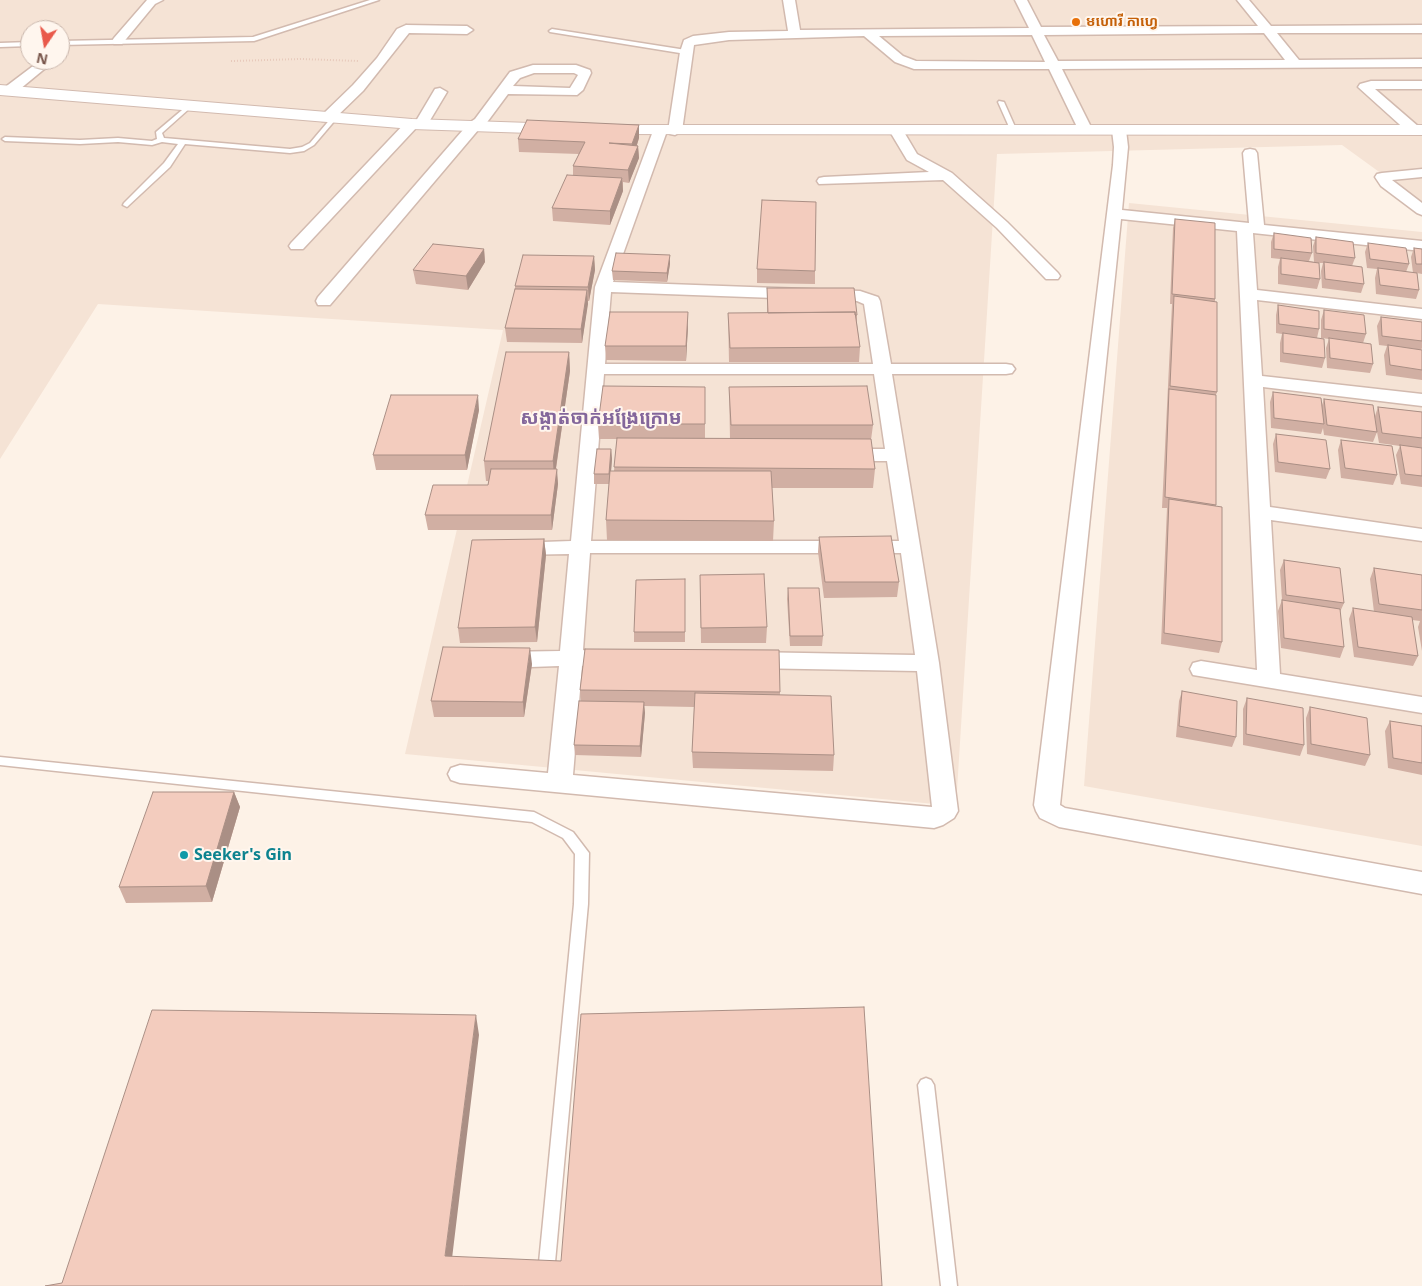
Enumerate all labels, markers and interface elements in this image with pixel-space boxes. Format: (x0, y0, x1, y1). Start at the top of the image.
place label: មហោរី កាហ្វេ (1086, 14, 1158, 30)
marker: មហោរី កាហ្វេ (1070, 16, 1082, 28)
north arrow (20, 20, 70, 70)
text: N (34, 49, 50, 70)
district label: សង្កាត់ចាក់អង្រែក្រោម (520, 408, 682, 430)
place label: Seeker's Gin (194, 845, 292, 865)
marker: Seeker's Gin (178, 849, 190, 861)

